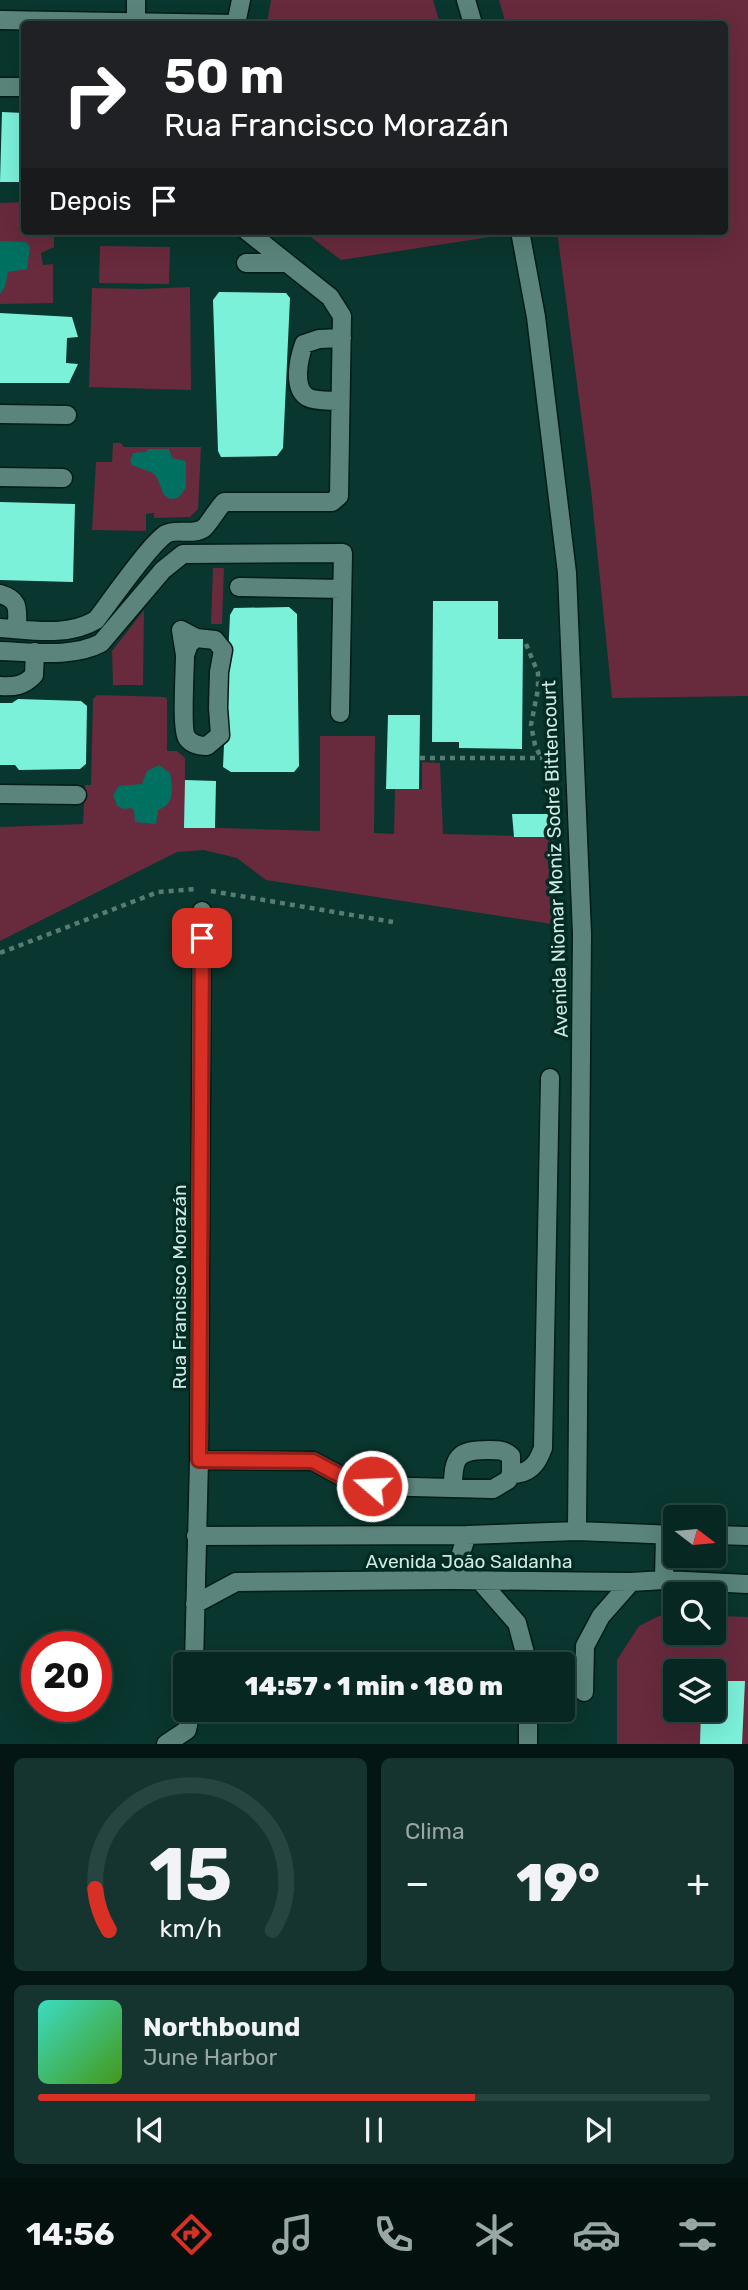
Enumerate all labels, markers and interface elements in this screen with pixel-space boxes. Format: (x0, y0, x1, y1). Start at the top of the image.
text: 50 m (164, 47, 284, 105)
icon: right (49, 49, 140, 140)
text: Rua Francisco Morazán (164, 106, 509, 144)
icon: arrive (145, 182, 183, 220)
text: Depois (49, 186, 131, 217)
street label: Avenida Niomar Moniz Sodré Bittencourt (537, 679, 573, 1038)
pin (172, 908, 232, 968)
icon: arrive (183, 919, 221, 957)
street label: Rua Francisco Morazán (168, 1185, 191, 1389)
position arrow (335, 1449, 409, 1523)
north arrow (663, 1505, 726, 1568)
map controls (663, 1505, 726, 1722)
street label: Avenida João Saldanha (366, 1550, 572, 1573)
button: search (663, 1582, 726, 1645)
speed limit sign: 20 (21, 1631, 112, 1722)
button: layers (663, 1659, 726, 1722)
text: 14:57 · 1 min · 180 m (245, 1671, 503, 1702)
text: Clima (405, 1817, 465, 1845)
text: 15 (149, 1833, 232, 1919)
text: 19° (516, 1852, 600, 1914)
text: − (405, 1860, 430, 1906)
text: + (686, 1860, 710, 1906)
text: km/h (159, 1914, 222, 1943)
text: Northbound (143, 2012, 301, 2043)
text: June Harbor (143, 2043, 277, 2071)
icon: previous (131, 2111, 169, 2149)
icon: pause (355, 2111, 393, 2149)
icon: next (579, 2111, 617, 2149)
icon: directions (167, 2210, 216, 2259)
icon: music (268, 2210, 317, 2259)
icon: phone (369, 2210, 418, 2259)
icon: climate (470, 2210, 519, 2259)
icon: car (572, 2210, 621, 2259)
icon: filters (673, 2210, 722, 2259)
text: 14:56 (26, 2215, 115, 2253)

